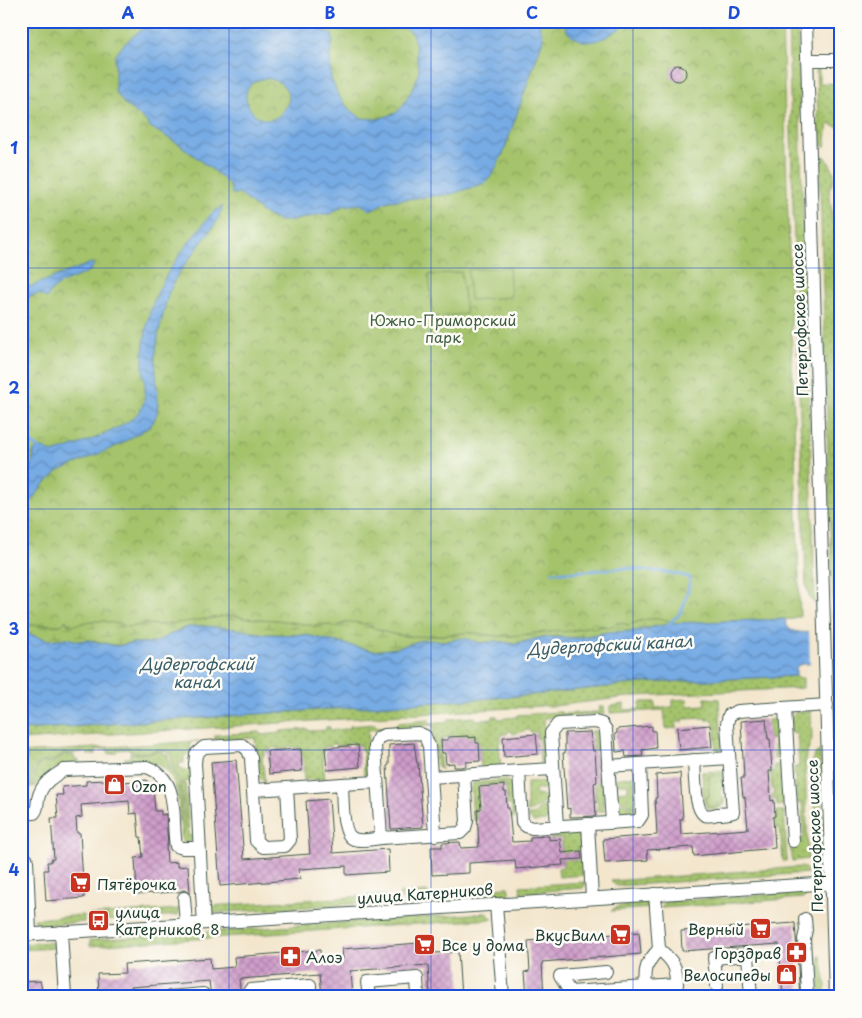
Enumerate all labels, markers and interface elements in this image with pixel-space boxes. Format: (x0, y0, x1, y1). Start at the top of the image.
text: A (122, 0, 135, 24)
text: B (325, 0, 336, 24)
text: C (526, 0, 538, 24)
text: D (728, 0, 740, 24)
text: 1 (10, 135, 18, 159)
street label: Петергофское шоссе (785, 243, 813, 397)
park label: Южно-Приморский парк (370, 308, 516, 348)
text: 2 (8, 375, 20, 399)
text: 3 (9, 616, 19, 640)
water label: Дудергофский канал (525, 628, 693, 660)
water label: Дудергофский канал (138, 651, 256, 693)
street label: Петергофское шоссе (800, 759, 828, 913)
shop icon: Ozon (103, 773, 127, 797)
place label: Ozon (131, 774, 167, 797)
text: 4 (9, 857, 20, 881)
supermarket icon: Пятёрочка (69, 871, 93, 895)
place label: Пятёрочка (97, 872, 177, 895)
street label: улица Катерников (356, 877, 494, 909)
place label: улица Катерников, 8 (115, 900, 220, 940)
bus stop icon: улица Катерников, 8 (87, 908, 111, 932)
supermarket icon: Верный (748, 916, 772, 940)
place label: Верный (688, 917, 744, 940)
supermarket icon: ВкусВилл (609, 922, 633, 946)
place label: ВкусВилл (535, 923, 605, 946)
supermarket icon: Все у дома (413, 932, 437, 956)
place label: Все у дома (441, 933, 525, 956)
pharmacy icon: Горздрав (785, 940, 809, 964)
place label: Горздрав (714, 941, 781, 964)
pharmacy icon: Алоэ (278, 944, 302, 968)
place label: Алоэ (306, 945, 342, 968)
shop icon: Велосипеды (775, 962, 799, 986)
place label: Велосипеды (683, 963, 771, 986)

